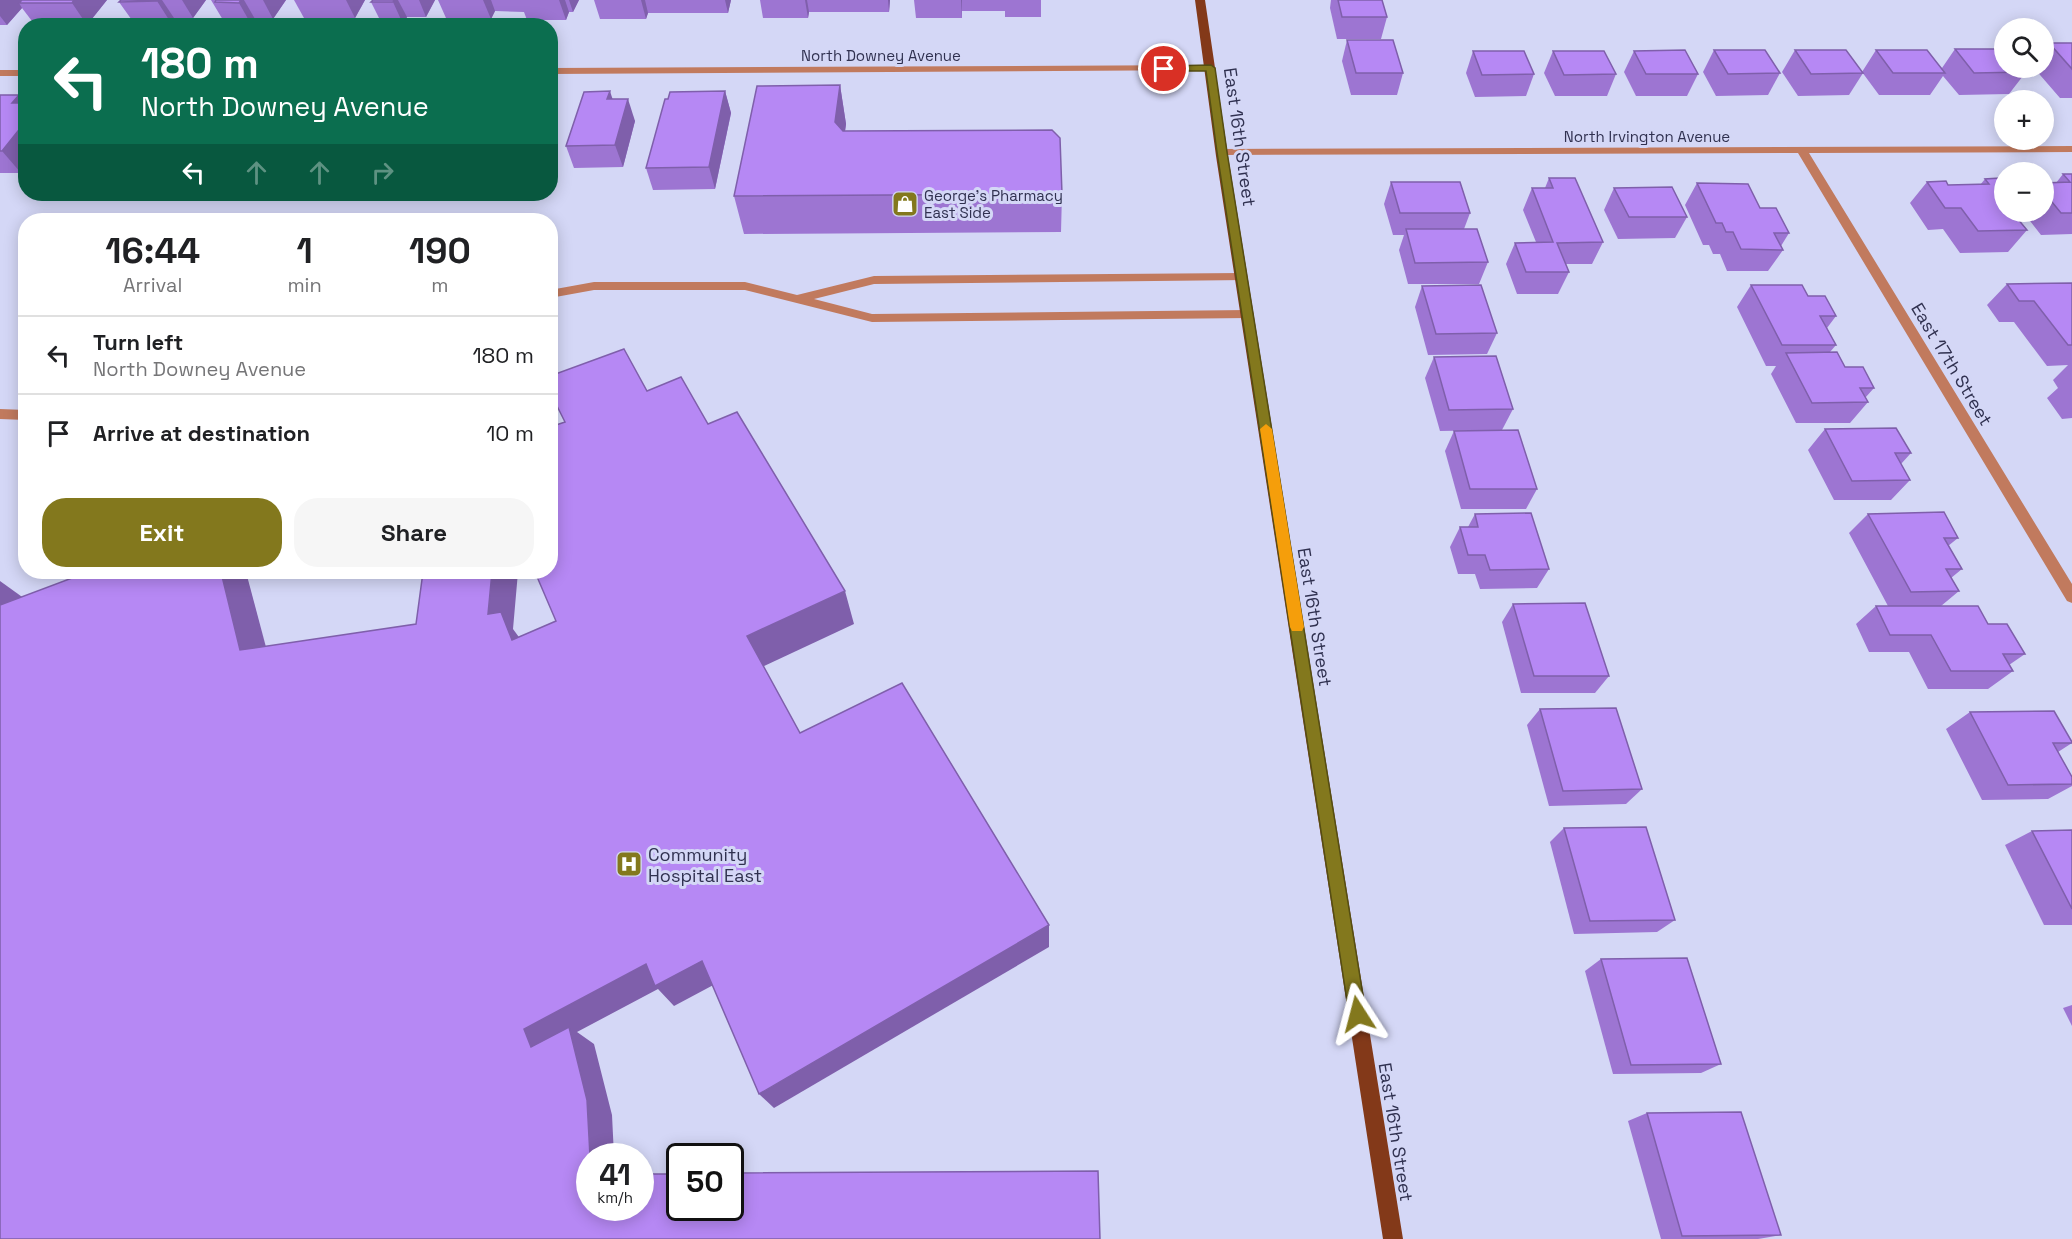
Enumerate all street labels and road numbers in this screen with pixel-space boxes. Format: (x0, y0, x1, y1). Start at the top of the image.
street label: North Downey Avenue (801, 46, 961, 65)
street label: East 16th Street (1219, 66, 1261, 208)
street label: North Irvington Avenue (1564, 127, 1730, 146)
street label: East 17th Street (1906, 298, 1998, 430)
street label: East 16th Street (1293, 546, 1337, 688)
street label: East 16th Street (1374, 1061, 1418, 1203)

